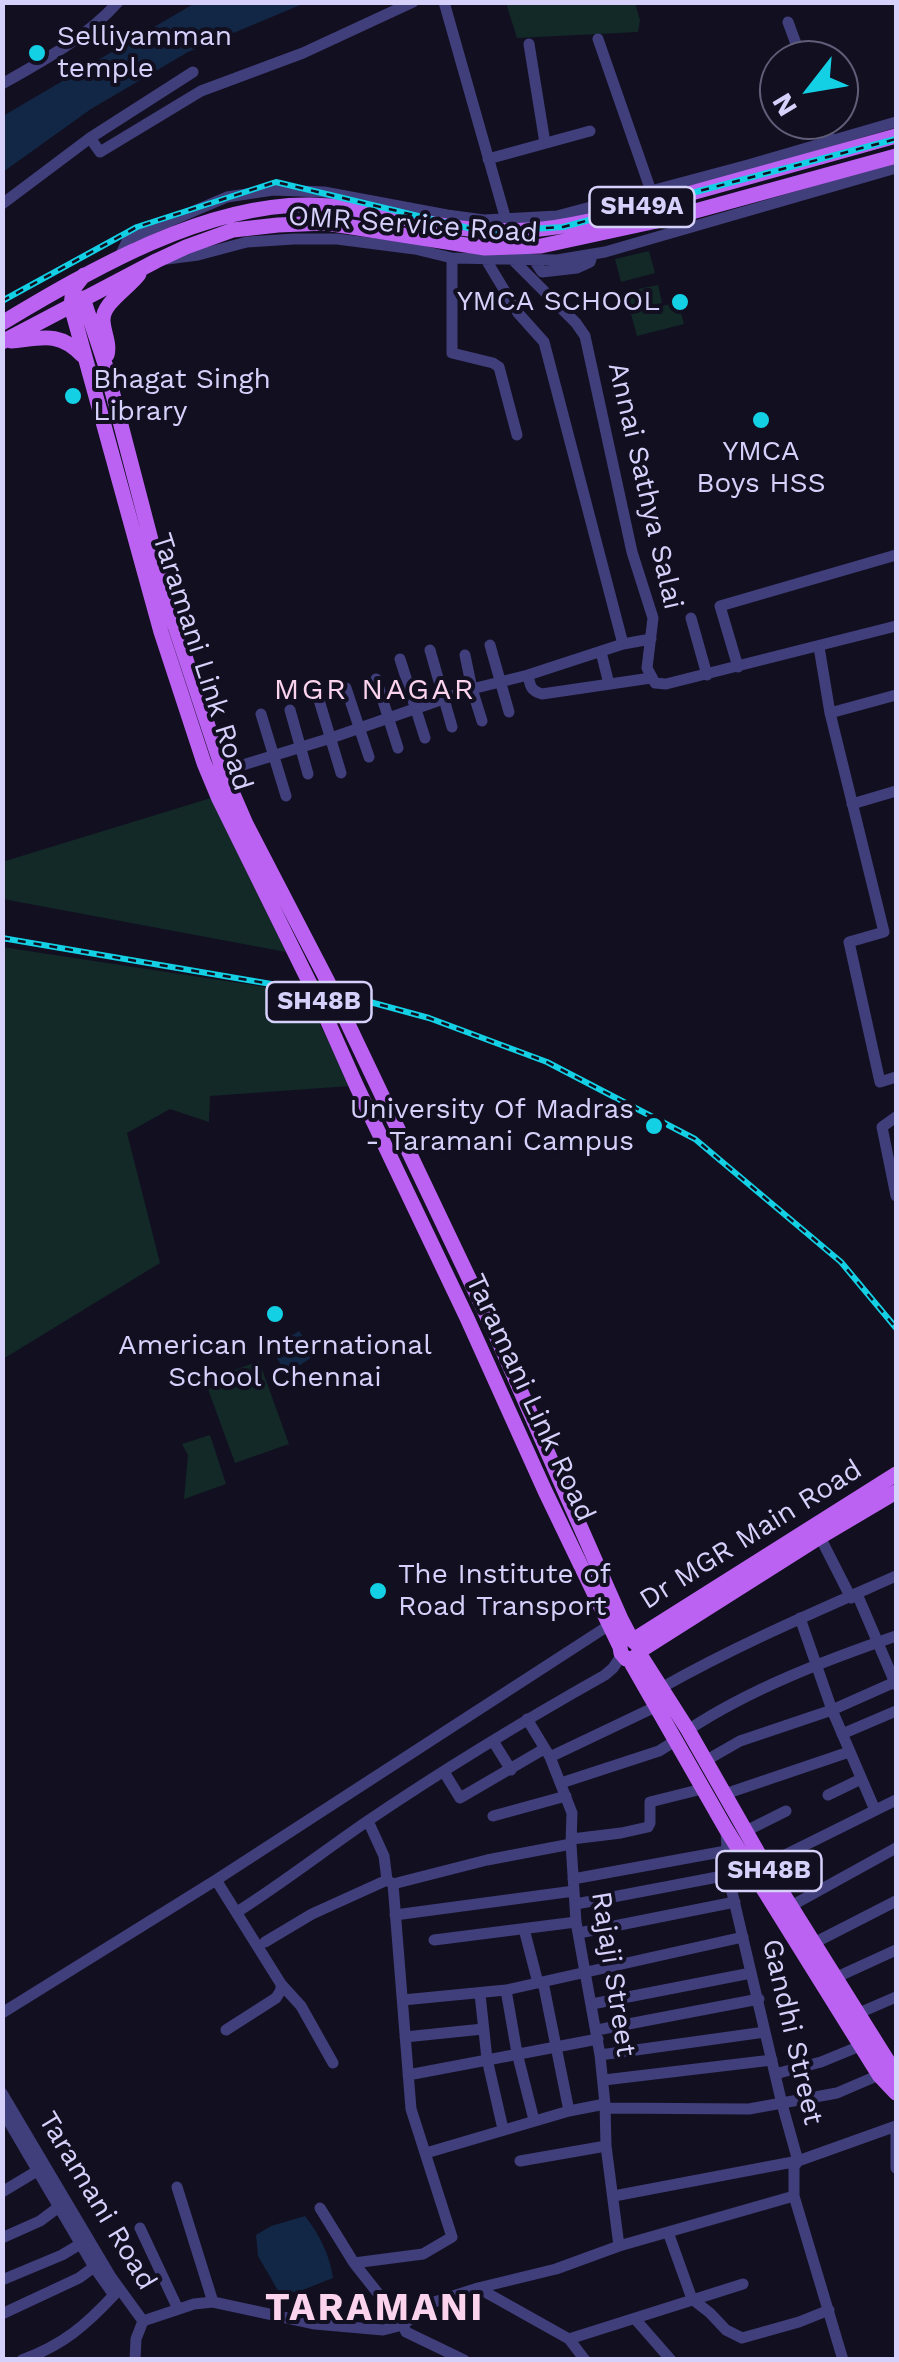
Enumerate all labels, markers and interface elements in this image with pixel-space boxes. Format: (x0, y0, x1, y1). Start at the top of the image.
place label: Selliyamman temple (57, 20, 232, 86)
north arrow (759, 40, 859, 140)
marker: Selliyamman temple (26, 42, 48, 64)
text: N (765, 87, 804, 122)
road number: SH49A (590, 187, 694, 227)
street label: OMR Service Road (287, 200, 539, 250)
place label: YMCA SCHOOL (457, 285, 660, 319)
marker: YMCA SCHOOL (669, 291, 691, 313)
street label: Annai Sathya Salai (600, 359, 690, 613)
place label: Bhagat Singh Library (93, 363, 271, 429)
marker: Bhagat Singh Library (62, 385, 84, 407)
marker: YMCA Boys HSS (750, 409, 772, 431)
place label: YMCA Boys HSS (696, 435, 826, 501)
street label: Taramani Link Road (144, 529, 260, 795)
district label: MGR NAGAR (274, 672, 476, 708)
road number: SH48B (266, 982, 372, 1022)
place label: University Of Madras - Taramani Campus (350, 1093, 634, 1159)
marker: University Of Madras - Taramani Campus (643, 1115, 665, 1137)
street label: Taramani Link Road (458, 1269, 602, 1527)
marker: American International School Chennai (264, 1303, 286, 1325)
place label: American International School Chennai (118, 1329, 432, 1395)
street label: Dr MGR Main Road (634, 1453, 868, 1617)
place label: The Institute of Road Transport (398, 1558, 611, 1624)
marker: The Institute of Road Transport (367, 1580, 389, 1602)
road number: SH48B (716, 1851, 822, 1891)
street label: Rajaji Street (583, 1889, 643, 2059)
street label: Gandhi Street (754, 1936, 830, 2128)
street label: Taramani Road (31, 2106, 163, 2296)
district label: TARAMANI (265, 2286, 485, 2332)

